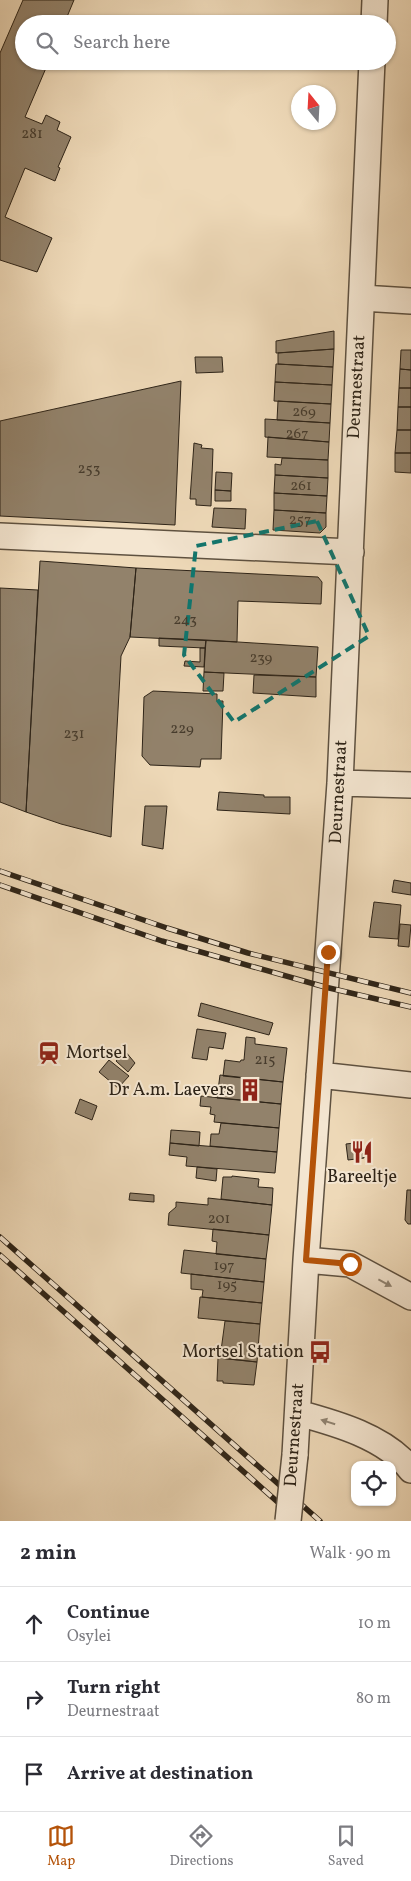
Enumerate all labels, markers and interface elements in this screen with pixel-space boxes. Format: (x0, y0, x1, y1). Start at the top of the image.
search box (15, 15, 396, 70)
icon: search (33, 29, 61, 57)
text: Search here (73, 30, 170, 56)
north arrow (291, 85, 336, 130)
house number: 281 (21, 124, 43, 145)
street label: Deurnestraat (342, 334, 372, 440)
house number: 269 (292, 402, 316, 423)
house number: 267 (286, 424, 308, 445)
house number: 253 (78, 459, 100, 480)
house number: 261 (290, 476, 312, 497)
house number: 257 (289, 510, 311, 531)
house number: 243 (173, 610, 197, 631)
house number: 239 (250, 648, 273, 669)
house number: 229 (170, 719, 194, 740)
house number: 231 (63, 724, 85, 745)
street label: Deurnestraat (324, 739, 354, 845)
route end (317, 941, 340, 964)
station icon: Mortsel (36, 1040, 62, 1066)
place label: Mortsel (66, 1041, 127, 1066)
house number: 215 (254, 1050, 276, 1071)
building icon: Dr A.m. Laevers (237, 1077, 263, 1103)
place label: Dr A.m. Laevers (109, 1078, 234, 1103)
restaurant icon: Bareeltje (349, 1139, 375, 1165)
place label: Bareeltje (327, 1165, 397, 1190)
house number: 201 (208, 1209, 230, 1230)
route start (339, 1253, 362, 1276)
house number: 197 (214, 1256, 234, 1277)
house number: 195 (217, 1275, 237, 1296)
one-way arrow (378, 1278, 392, 1287)
bus stop icon: Mortsel Station (307, 1339, 333, 1365)
place label: Mortsel Station (182, 1340, 304, 1365)
street label: Deurnestraat (279, 1382, 311, 1488)
one-way arrow (321, 1417, 336, 1425)
map controls (351, 1461, 396, 1506)
button: locate (351, 1461, 396, 1506)
text: 2 min (20, 1539, 77, 1568)
text: Walk · 90 m (309, 1543, 391, 1565)
text: Continue (67, 1600, 150, 1626)
icon: ahead (20, 1610, 48, 1638)
text: 10 m (358, 1613, 391, 1635)
text: Osylei (67, 1626, 111, 1648)
text: Turn right (67, 1675, 160, 1701)
icon: right (20, 1685, 48, 1713)
text: 80 m (356, 1688, 391, 1710)
text: Deurnestraat (67, 1701, 160, 1723)
icon: arrive (20, 1760, 48, 1788)
text: Arrive at destination (67, 1761, 253, 1787)
tab: Map (47, 1822, 75, 1871)
tab: Directions (169, 1822, 234, 1871)
tab: Saved (328, 1822, 364, 1871)

